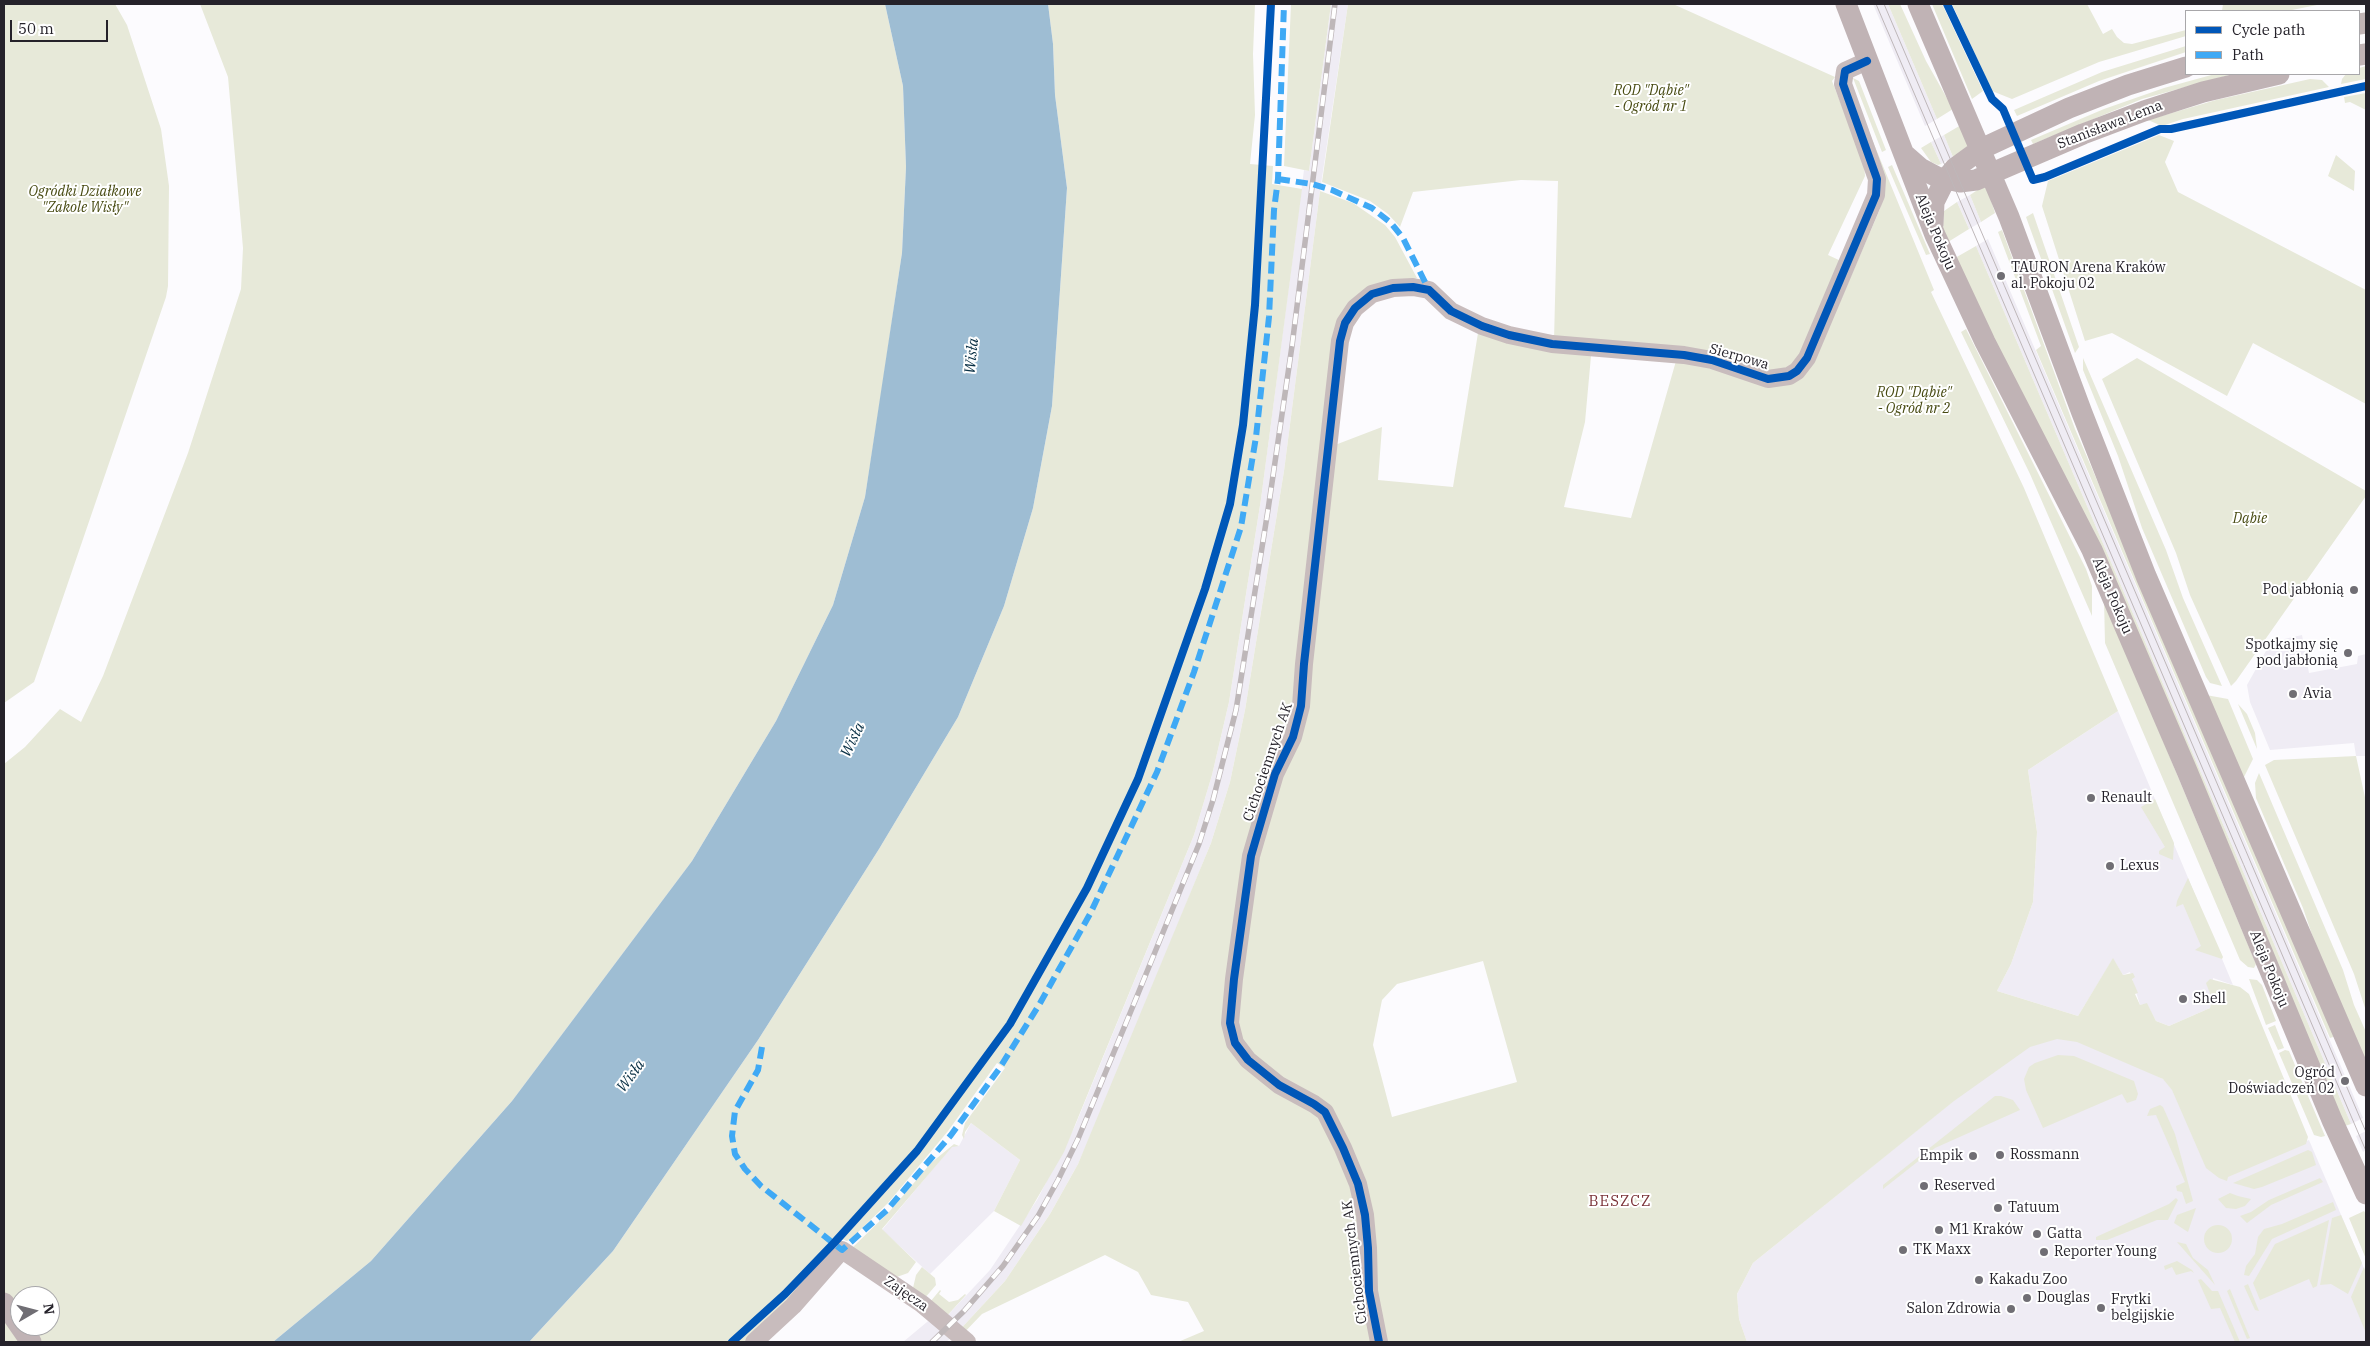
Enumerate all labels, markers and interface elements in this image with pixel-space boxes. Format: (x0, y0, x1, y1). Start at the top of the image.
scale bar (12, 10, 110, 42)
legend (2185, 10, 2360, 75)
text: 50 m (18, 19, 54, 38)
text: Cycle path (2232, 20, 2305, 39)
text: Path (2232, 45, 2264, 64)
park label: ROD "Dąbie" - Ogród nr 1 (1613, 83, 1689, 115)
street label: Stanisława Lema (2055, 97, 2165, 153)
park label: Ogródki Działkowe "Zakole Wisły" (29, 184, 141, 216)
street label: Aleja Pokoju (1911, 191, 1959, 273)
place label: TAURON Arena Kraków al. Pokoju 02 (2011, 260, 2166, 292)
marker: TAURON Arena Kraków al. Pokoju 02 (1995, 270, 2007, 282)
water label: Wisła (961, 337, 983, 375)
street label: Sierpowa (1707, 340, 1771, 374)
park label: ROD "Dąbie" - Ogród nr 2 (1876, 385, 1952, 418)
park label: Dąbie (2233, 511, 2267, 527)
street label: Aleja Pokoju (2088, 555, 2136, 637)
place label: Pod jabłonią (2262, 582, 2344, 598)
marker: Pod jabłonią (2348, 584, 2360, 596)
place label: Spotkajmy się pod jabłonią (2246, 637, 2338, 670)
marker: Spotkajmy się pod jabłonią (2342, 647, 2354, 659)
place label: Avia (2303, 686, 2332, 702)
marker: Avia (2287, 688, 2299, 700)
street label: Cichociemnych AK (1240, 700, 1296, 824)
water label: Wisła (837, 720, 869, 760)
place label: Renault (2101, 790, 2152, 806)
marker: Renault (2085, 792, 2097, 804)
place label: Lexus (2120, 858, 2159, 874)
marker: Lexus (2104, 860, 2116, 872)
street label: Aleja Pokoju (2246, 928, 2292, 1010)
place label: Shell (2193, 991, 2226, 1007)
marker: Shell (2177, 993, 2189, 1005)
water label: Wisła (613, 1056, 649, 1096)
place label: Ogród Doświadczeń 02 (2228, 1065, 2335, 1098)
marker: Ogród Doświadczeń 02 (2339, 1075, 2351, 1087)
place label: Rossmann (2010, 1147, 2080, 1163)
place label: Empik (1920, 1148, 1963, 1164)
marker: Rossmann (1994, 1149, 2006, 1161)
marker: Empik (1967, 1150, 1979, 1162)
place label: Reserved (1934, 1178, 1995, 1194)
marker: Reserved (1918, 1180, 1930, 1192)
district label: BESZCZ (1588, 1193, 1652, 1211)
street label: Cichociemnych AK (1339, 1199, 1371, 1325)
place label: Tatuum (2008, 1200, 2060, 1216)
marker: Tatuum (1992, 1202, 2004, 1214)
place label: M1 Kraków (1949, 1222, 2023, 1238)
marker: M1 Kraków (1933, 1224, 1945, 1236)
place label: Gatta (2047, 1226, 2082, 1242)
marker: Gatta (2031, 1228, 2043, 1240)
place label: TK Maxx (1913, 1242, 1971, 1258)
marker: TK Maxx (1897, 1244, 1909, 1256)
place label: Reporter Young (2054, 1244, 2157, 1260)
marker: Reporter Young (2038, 1246, 2050, 1258)
place label: Kakadu Zoo (1989, 1272, 2067, 1288)
street label: Zajęcza (881, 1273, 931, 1315)
marker: Kakadu Zoo (1973, 1274, 1985, 1286)
north arrow (10, 1286, 60, 1336)
place label: Douglas (2037, 1290, 2090, 1306)
marker: Douglas (2021, 1292, 2033, 1304)
place label: Frytki belgijskie (2111, 1292, 2174, 1324)
place label: Salon Zdrowia (1906, 1301, 2001, 1317)
text: N (39, 1302, 59, 1316)
marker: Frytki belgijskie (2095, 1302, 2107, 1314)
marker: Salon Zdrowia (2005, 1303, 2017, 1315)

